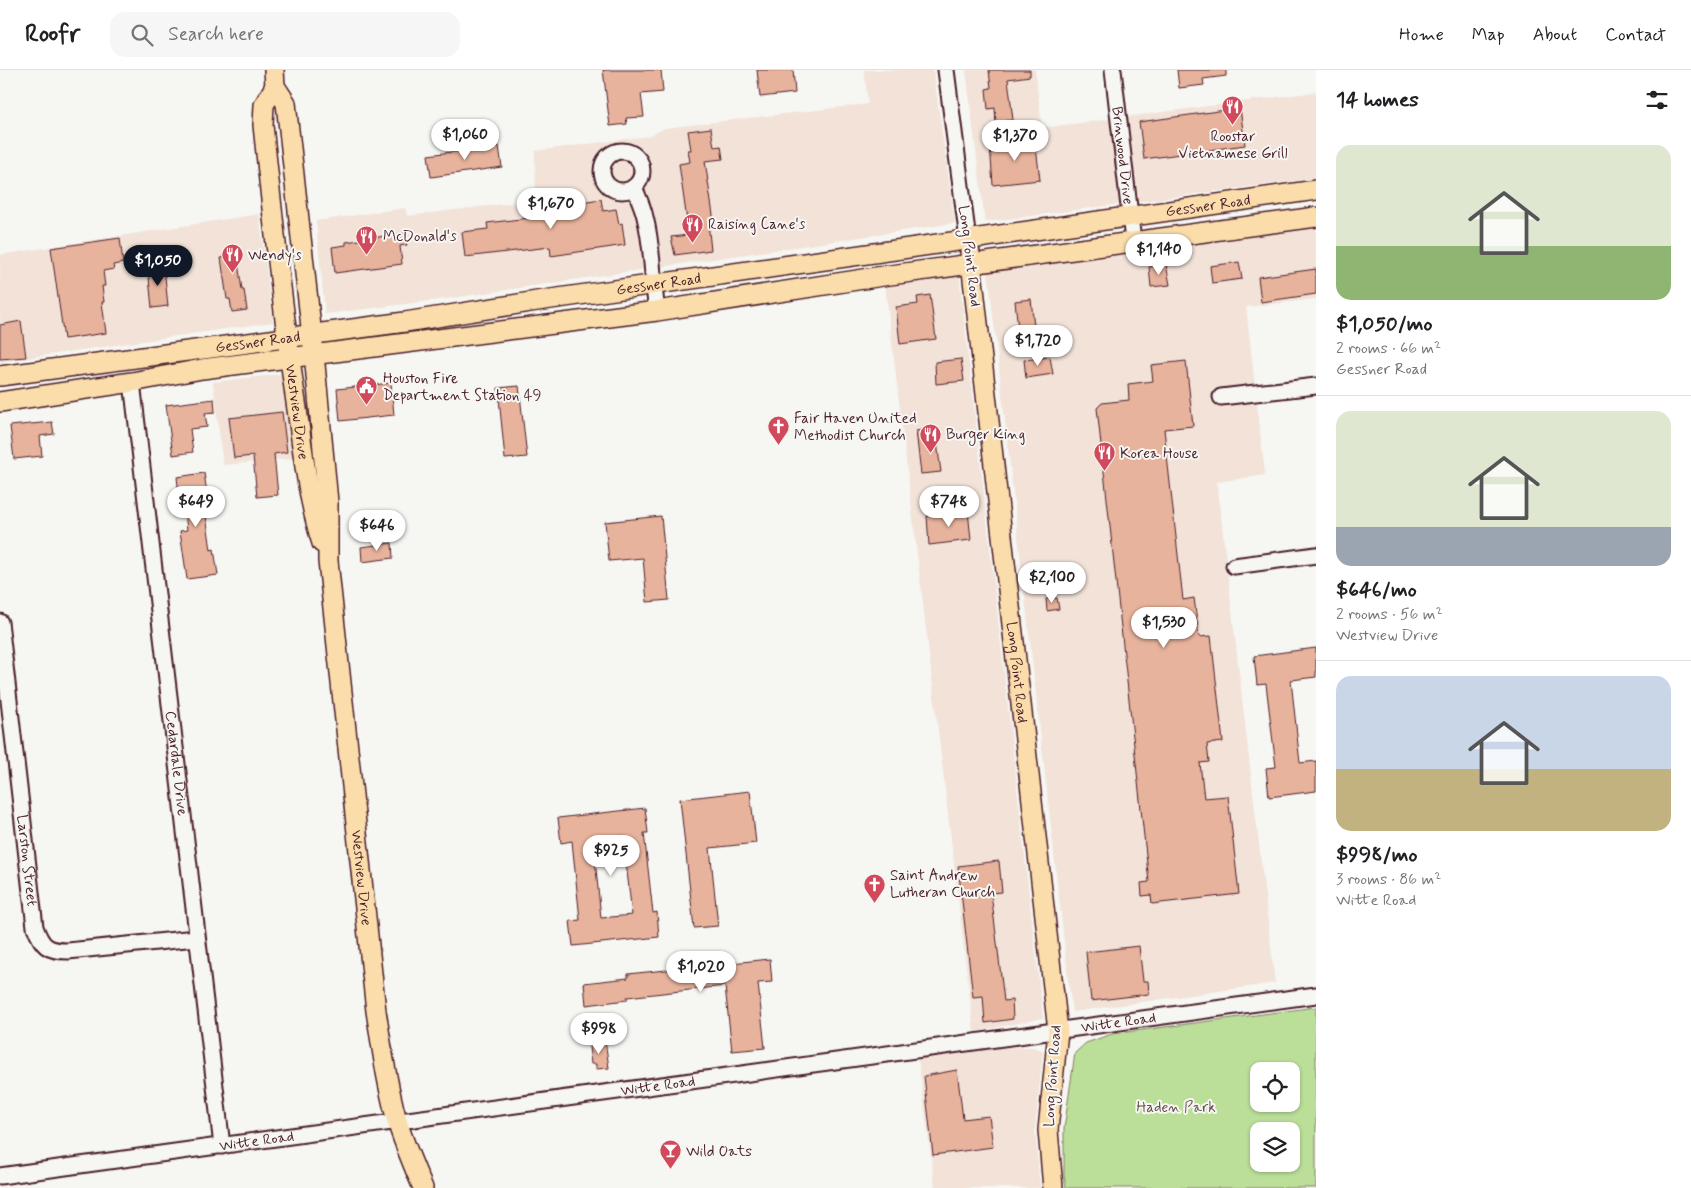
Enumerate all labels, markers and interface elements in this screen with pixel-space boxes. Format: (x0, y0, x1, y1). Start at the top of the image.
search box (110, 12, 460, 57)
text: Roofr (25, 19, 80, 50)
icon: search (128, 21, 156, 49)
text: Search here (168, 22, 264, 47)
text: Home (1399, 23, 1444, 47)
text: Map (1472, 23, 1505, 47)
text: About (1533, 23, 1577, 47)
text: Contact (1605, 23, 1666, 47)
text: 14 homes (1336, 86, 1419, 114)
icon: filters (1643, 86, 1671, 114)
restaurant icon: Roostar Vietnamese Grill (1221, 95, 1245, 126)
street label: Brinwood Drive (1106, 105, 1138, 206)
pin: $1,060 (424, 118, 506, 161)
pin: $1,370 (974, 119, 1056, 162)
text: $1,060 (442, 124, 488, 145)
text: $1,370 (993, 125, 1037, 146)
place label: Roostar Vietnamese Grill (1179, 127, 1287, 164)
icon: home (1459, 178, 1549, 268)
pin: $1,670 (510, 188, 592, 230)
street label: Gessner Road (1164, 190, 1252, 222)
text: $1,670 (528, 193, 574, 214)
street label: Long Point Road (952, 204, 985, 308)
restaurant icon: Raising Cane's (680, 212, 704, 243)
place label: Raising Cane's (708, 215, 806, 235)
restaurant icon: McDonald's (355, 224, 379, 255)
place label: McDonald's (383, 227, 457, 247)
pin: $1,140 (1118, 234, 1200, 276)
text: $1,140 (1136, 239, 1182, 260)
restaurant icon: Wendy's (220, 243, 244, 274)
pin: $1,050 (117, 244, 199, 287)
place label: Wendy's (248, 246, 302, 266)
text: $1,050 (134, 250, 182, 271)
street label: Gessner Road (615, 269, 703, 301)
text: $1,050/mo (1336, 310, 1433, 338)
pin: $1,720 (997, 324, 1079, 367)
street label: Gessner Road (214, 327, 302, 358)
text: $1,720 (1015, 330, 1061, 351)
text: 2 rooms · 66 m² (1336, 338, 1441, 359)
text: Gessner Road (1336, 359, 1427, 380)
street label: Westview Drive (280, 363, 313, 461)
place label: Houston Fire Department Station 49 (383, 369, 541, 406)
public building icon: Houston Fire Department Station 49 (355, 375, 379, 406)
place label: Fair Haven United Methodist Church (794, 409, 917, 446)
church icon: Fair Haven United Methodist Church (766, 415, 790, 446)
restaurant icon: Burger King (918, 422, 942, 453)
place label: Burger King (946, 425, 1025, 446)
restaurant icon: Korea House (1092, 441, 1116, 472)
icon: home (1459, 443, 1549, 533)
place label: Korea House (1120, 444, 1198, 464)
pin: $649 (166, 486, 226, 528)
pin: $748 (919, 486, 979, 528)
text: $649 (178, 491, 214, 512)
text: $748 (930, 491, 968, 512)
pin: $646 (347, 510, 407, 552)
text: $646 (360, 515, 394, 536)
pin: $2,100 (1011, 562, 1093, 604)
text: $2,100 (1029, 567, 1075, 588)
text: $646/mo (1336, 576, 1417, 604)
text: 2 rooms · 56 m² (1336, 604, 1443, 625)
pin: $1,530 (1123, 606, 1205, 649)
text: $1,530 (1142, 612, 1186, 633)
street label: Long Point Road (1001, 621, 1032, 724)
text: Westview Drive (1336, 625, 1438, 646)
icon: home (1459, 708, 1549, 798)
street label: Cedardale Drive (160, 710, 192, 817)
street label: Larston Street (11, 814, 42, 908)
street label: Westview Drive (346, 829, 376, 927)
pin: $925 (581, 834, 641, 877)
text: $925 (594, 840, 628, 861)
text: $998/mo (1336, 841, 1417, 869)
place label: Saint Andrew Lutheran Church (890, 866, 995, 903)
text: 3 rooms · 86 m² (1336, 869, 1441, 890)
church icon: Saint Andrew Lutheran Church (862, 872, 886, 903)
text: Witte Road (1336, 890, 1416, 911)
pin: $1,020 (660, 950, 742, 993)
text: $1,020 (677, 956, 725, 977)
street label: Witte Road (1080, 1008, 1157, 1038)
pin: $998 (569, 1012, 629, 1055)
text: $998 (581, 1018, 617, 1039)
street label: Long Point Road (1039, 1025, 1068, 1128)
map controls (1250, 1062, 1300, 1172)
button: locate (1250, 1062, 1300, 1112)
street label: Witte Road (619, 1071, 697, 1102)
park label: Haden Park (1136, 1098, 1216, 1118)
button: layers (1250, 1122, 1300, 1172)
street label: Witte Road (218, 1127, 295, 1157)
bar icon: Wild Oats (658, 1139, 682, 1170)
place label: Wild Oats (686, 1142, 752, 1162)

